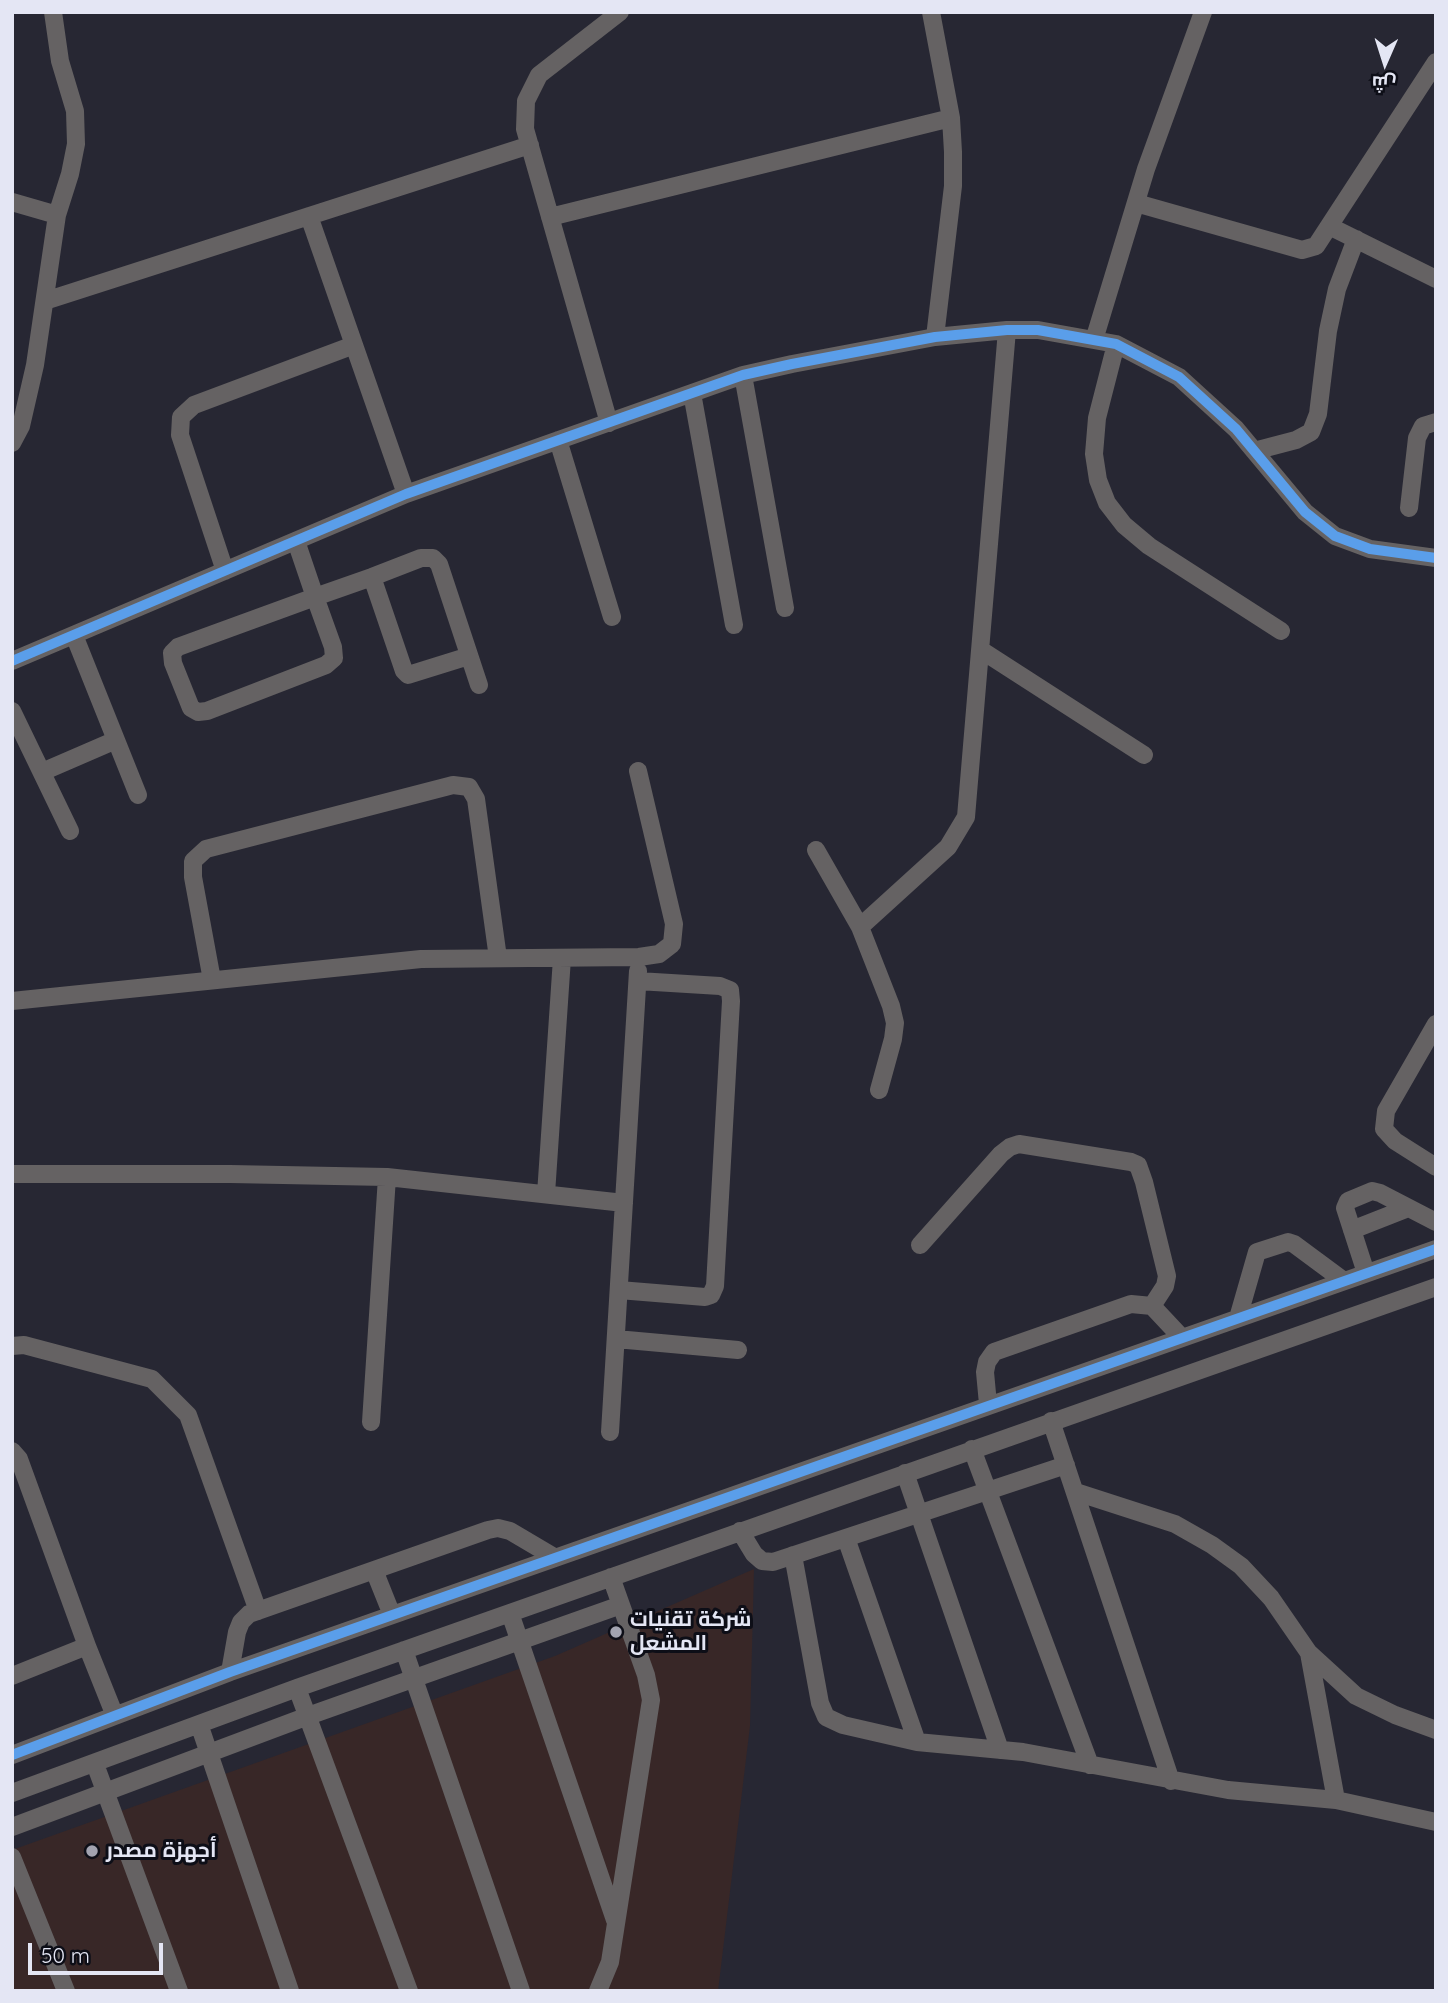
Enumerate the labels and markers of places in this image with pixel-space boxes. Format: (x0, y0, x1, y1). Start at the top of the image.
place label: شركة تقنيات المشعل (630, 1607, 751, 1657)
marker: شركة تقنيات المشعل (608, 1624, 624, 1640)
place label: أجهزة مصدر (106, 1838, 217, 1864)
marker: أجهزة مصدر (84, 1843, 100, 1859)

